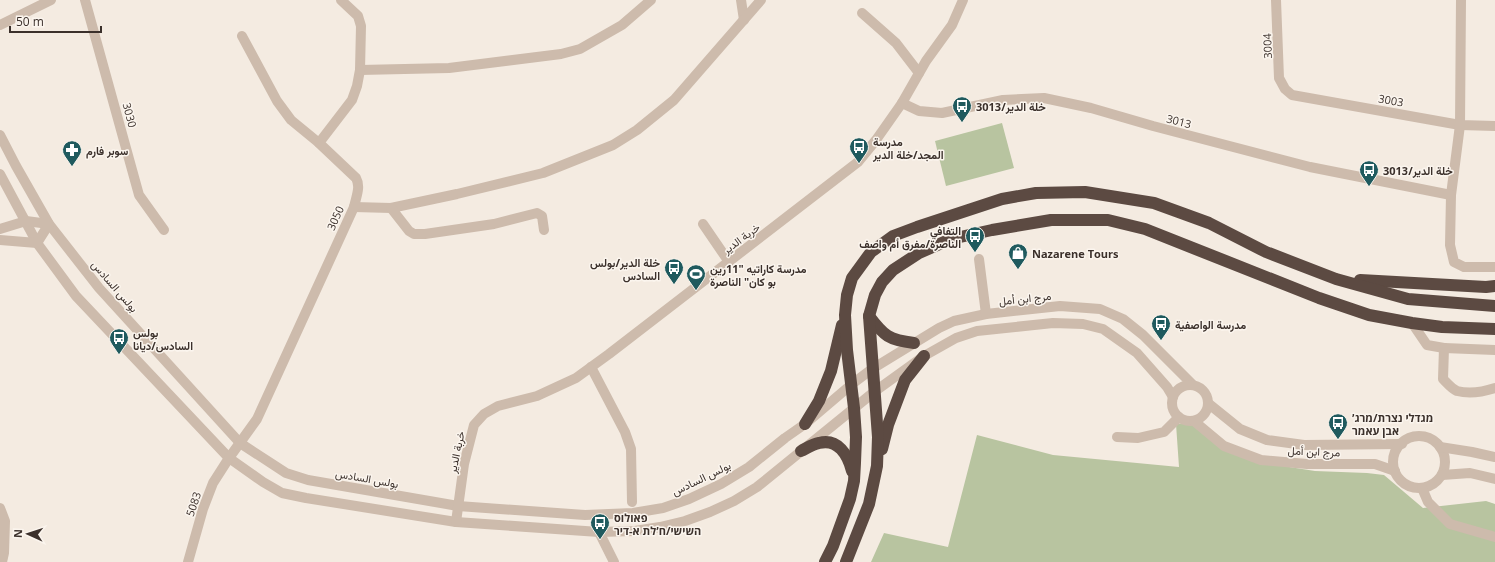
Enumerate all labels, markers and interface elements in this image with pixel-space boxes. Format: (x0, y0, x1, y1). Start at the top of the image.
scale bar (10, 8, 101, 34)
text: 50 m (16, 13, 44, 30)
street label: 3004 (1259, 32, 1275, 59)
street label: 3003 (1377, 90, 1405, 110)
bus stop icon: 3013/خلة الدير (951, 95, 973, 123)
place label: 3013/خلة الدير (976, 99, 1046, 114)
street label: 3030 (119, 101, 141, 129)
street label: 3013 (1165, 111, 1193, 131)
place label: مدرسة المجد/خلة الدير (872, 134, 944, 162)
bus stop icon: مدرسة المجد/خلة الدير (848, 136, 870, 164)
pharmacy icon: سوبر فارم (61, 139, 83, 167)
place label: سوبر فارم (86, 143, 129, 159)
bus stop icon: خلة الدير/3013 (1358, 159, 1380, 187)
place label: خلة الدير/3013 (1383, 163, 1453, 178)
street label: 3050 (323, 203, 347, 233)
street label: خربة الدير (719, 219, 763, 257)
place label: التفافي الناصرة/مفرق أم واصف (859, 223, 961, 252)
bus stop icon: التفافي الناصرة/مفرق أم واصف (964, 225, 986, 253)
shop icon: Nazarene Tours (1007, 242, 1029, 270)
place label: Nazarene Tours (1032, 246, 1119, 261)
place label: خلة الدير/بولس السادس (590, 255, 661, 283)
street label: بولس السادس (88, 257, 142, 315)
bus stop icon: خلة الدير/بولس السادس (663, 257, 685, 285)
place label: مدرسة كاراتيه "11رين بو كان" الناصرة (710, 261, 807, 289)
sports icon: مدرسة كاراتيه "11رين بو كان" الناصرة (685, 263, 707, 291)
street label: مرج ابن أمل (998, 288, 1052, 309)
bus stop icon: مدرسة الواصفية (1150, 313, 1172, 341)
place label: مدرسة الواصفية (1175, 317, 1246, 332)
place label: بولس السادس/ديانا (133, 325, 193, 353)
bus stop icon: بولس السادس/ديانا (108, 327, 130, 355)
place label: מגדלי נצרת/מרג׳ אבן עאמר (1352, 410, 1433, 438)
bus stop icon: מגדלי נצרת/מרג׳ אבן עאמר (1327, 412, 1349, 440)
street label: خربة الدير (444, 430, 468, 475)
street label: مرج ابن أمل (1287, 443, 1341, 460)
street label: بولس السادس (669, 457, 733, 499)
street label: بولس السادس (334, 465, 400, 491)
street label: 5083 (182, 490, 204, 518)
place label: פאולוס השישי/ח׳לת א-דיר (614, 510, 701, 538)
bus stop icon: פאולוס השישי/ח׳לת א-דיר (589, 512, 611, 540)
north arrow (8, 514, 48, 554)
text: N (10, 529, 25, 538)

